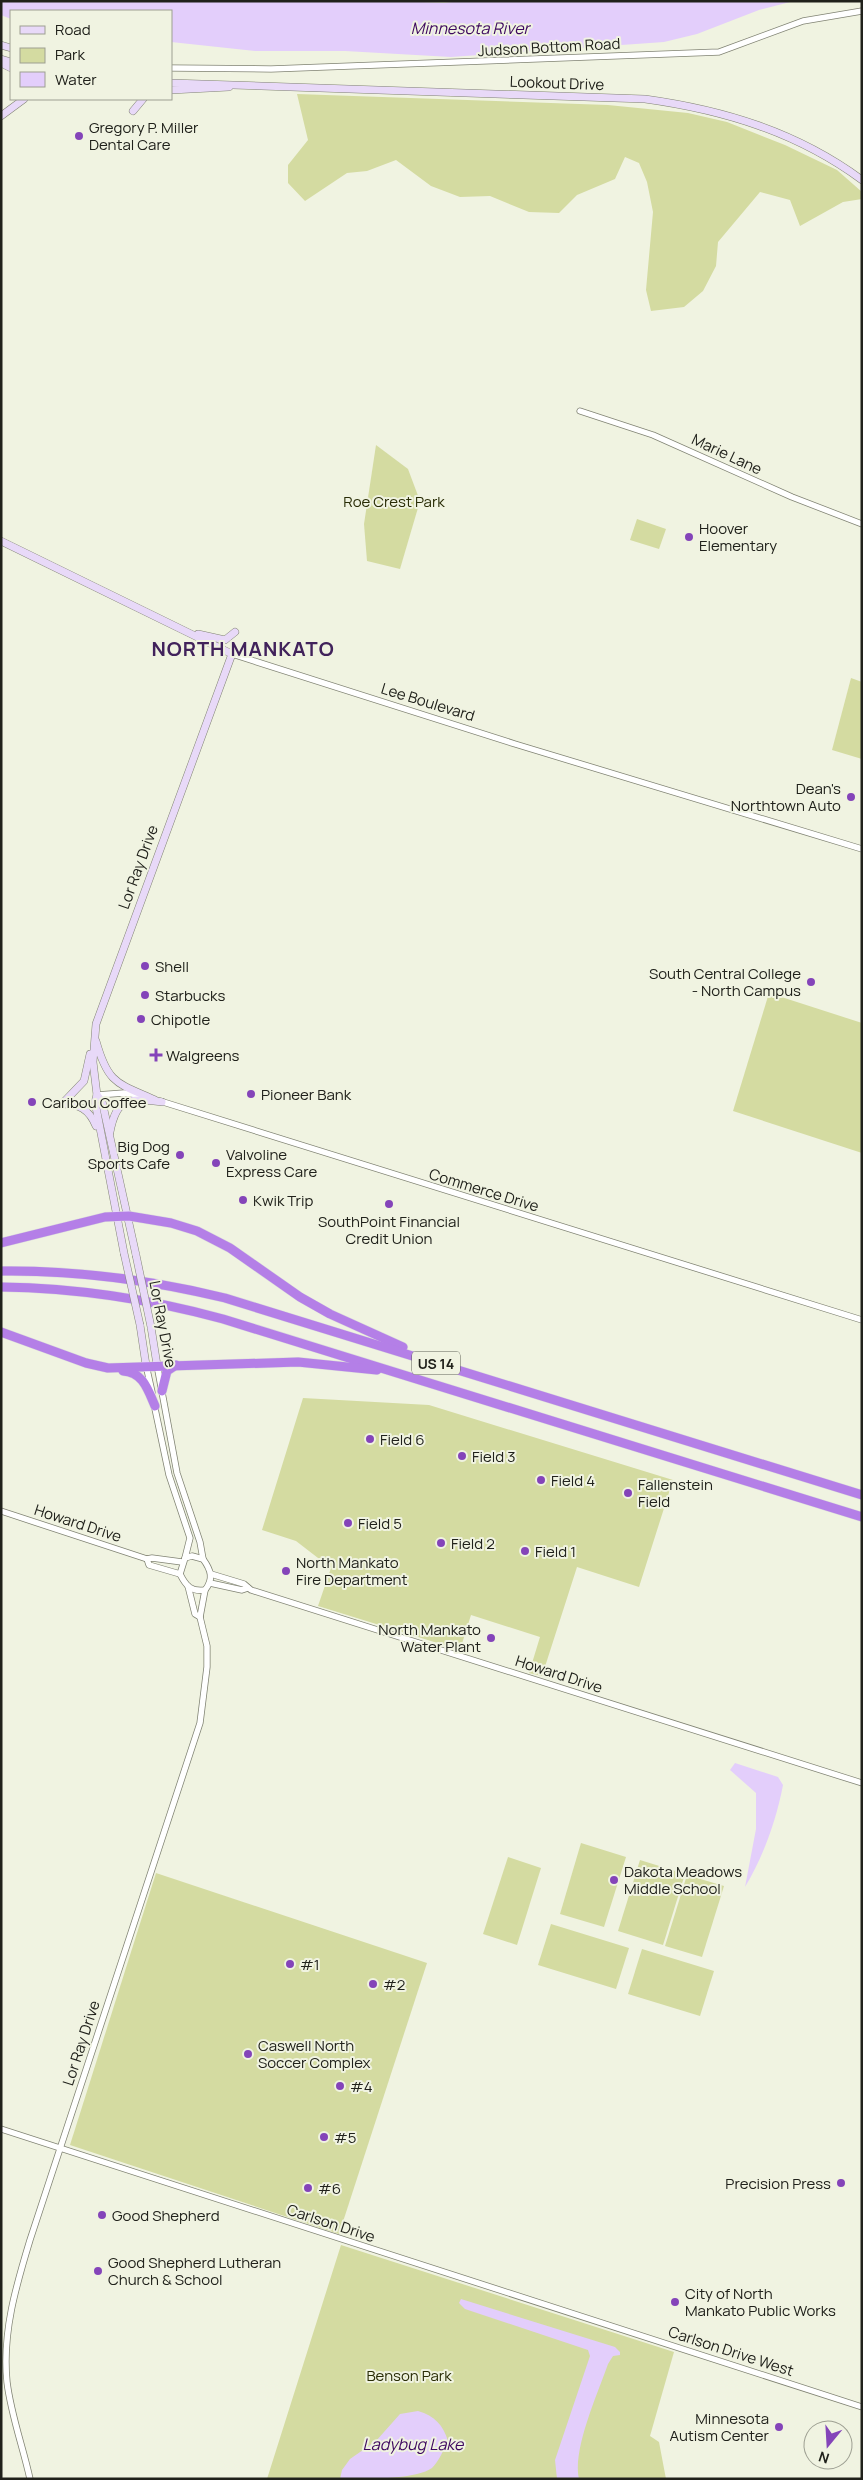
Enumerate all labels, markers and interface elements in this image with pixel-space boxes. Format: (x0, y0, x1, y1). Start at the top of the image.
legend (10, 10, 172, 100)
water label: Minnesota River (411, 17, 532, 39)
text: Road (55, 19, 91, 40)
street label: Judson Bottom Road (477, 33, 621, 61)
text: Park (55, 44, 85, 65)
text: Water (55, 69, 97, 90)
street label: Lookout Drive (509, 71, 605, 95)
place label: Gregory P. Miller Dental Care (89, 117, 199, 155)
marker: Gregory P. Miller Dental Care (73, 130, 85, 142)
street label: Marie Lane (688, 429, 766, 480)
park label: Roe Crest Park (343, 491, 445, 512)
place label: Hoover Elementary (699, 518, 777, 556)
marker: Hoover Elementary (683, 531, 695, 543)
district label: NORTH MANKATO (151, 635, 335, 662)
street label: Lee Boulevard (379, 678, 477, 726)
place label: Dean's Northtown Auto (731, 778, 841, 816)
marker: Dean's Northtown Auto (845, 791, 857, 803)
street label: Lor Ray Drive (113, 822, 163, 912)
place label: Shell (155, 956, 189, 977)
marker: Shell (139, 960, 151, 972)
place label: South Central College - North Campus (649, 963, 801, 1001)
marker: South Central College - North Campus (805, 976, 817, 988)
place label: Starbucks (155, 985, 225, 1006)
marker: Starbucks (139, 989, 151, 1001)
place label: Chipotle (151, 1009, 210, 1030)
marker: Chipotle (135, 1013, 147, 1025)
place label: Walgreens (166, 1045, 240, 1066)
marker: Walgreens (150, 1049, 162, 1061)
place label: Pioneer Bank (261, 1084, 352, 1105)
marker: Pioneer Bank (245, 1088, 257, 1100)
place label: Caribou Coffee (42, 1092, 147, 1113)
marker: Caribou Coffee (26, 1096, 38, 1108)
place label: Big Dog Sports Cafe (88, 1136, 170, 1174)
place label: Valvoline Express Care (226, 1144, 317, 1182)
marker: Big Dog Sports Cafe (174, 1149, 186, 1161)
marker: Valvoline Express Care (210, 1157, 222, 1169)
street label: Commerce Drive (426, 1163, 542, 1217)
place label: Kwik Trip (253, 1190, 313, 1211)
marker: Kwik Trip (237, 1194, 249, 1206)
marker: SouthPoint Financial Credit Union (383, 1198, 395, 1210)
place label: SouthPoint Financial Credit Union (318, 1211, 460, 1249)
street label: Lor Ray Drive (144, 1279, 182, 1370)
road number: US 14 (412, 1352, 460, 1375)
place label: Field 6 (380, 1429, 425, 1450)
marker: Field 6 (364, 1433, 376, 1445)
place label: Field 3 (472, 1446, 516, 1467)
marker: Field 3 (456, 1450, 468, 1462)
place label: Field 4 (551, 1470, 595, 1491)
marker: Field 4 (535, 1474, 547, 1486)
place label: Fallenstein Field (638, 1474, 713, 1512)
marker: Fallenstein Field (622, 1487, 634, 1499)
street label: Howard Drive (32, 1499, 124, 1547)
place label: Field 5 (358, 1513, 402, 1534)
marker: Field 5 (342, 1517, 354, 1529)
place label: Field 2 (451, 1533, 495, 1554)
marker: Field 2 (435, 1537, 447, 1549)
place label: Field 1 (535, 1541, 576, 1562)
marker: Field 1 (519, 1545, 531, 1557)
place label: North Mankato Fire Department (296, 1552, 407, 1590)
marker: North Mankato Fire Department (280, 1565, 292, 1577)
place label: North Mankato Water Plant (378, 1619, 481, 1657)
marker: North Mankato Water Plant (485, 1632, 497, 1644)
street label: Howard Drive (513, 1650, 605, 1698)
place label: Dakota Meadows Middle School (624, 1861, 742, 1899)
marker: Dakota Meadows Middle School (608, 1874, 620, 1886)
place label: #1 (300, 1954, 320, 1975)
marker: #1 (284, 1958, 296, 1970)
place label: #2 (383, 1974, 405, 1995)
marker: #2 (367, 1978, 379, 1990)
street label: Lor Ray Drive (57, 1998, 105, 2088)
place label: Caswell North Soccer Complex (258, 2035, 371, 2073)
marker: Caswell North Soccer Complex (242, 2048, 254, 2060)
place label: #4 (350, 2076, 373, 2097)
marker: #4 (334, 2080, 346, 2092)
place label: #5 (334, 2127, 356, 2148)
marker: #5 (318, 2131, 330, 2143)
place label: Precision Press (725, 2173, 831, 2194)
marker: Precision Press (835, 2177, 847, 2189)
place label: #6 (318, 2178, 341, 2199)
marker: #6 (302, 2182, 314, 2194)
street label: Carlson Drive (284, 2199, 378, 2247)
place label: Good Shepherd (112, 2205, 220, 2226)
marker: Good Shepherd (96, 2209, 108, 2221)
place label: Good Shepherd Lutheran Church & School (108, 2252, 281, 2290)
marker: Good Shepherd Lutheran Church & School (92, 2265, 104, 2277)
place label: City of North Mankato Public Works (685, 2283, 836, 2321)
marker: City of North Mankato Public Works (669, 2296, 681, 2308)
street label: Carlson Drive West (666, 2321, 796, 2381)
park label: Benson Park (366, 2365, 452, 2386)
place label: Minnesota Autism Center (669, 2408, 770, 2446)
north arrow (803, 2420, 853, 2470)
marker: Minnesota Autism Center (773, 2421, 785, 2433)
water label: Ladybug Lake (363, 2433, 465, 2455)
text: N (816, 2447, 832, 2468)

